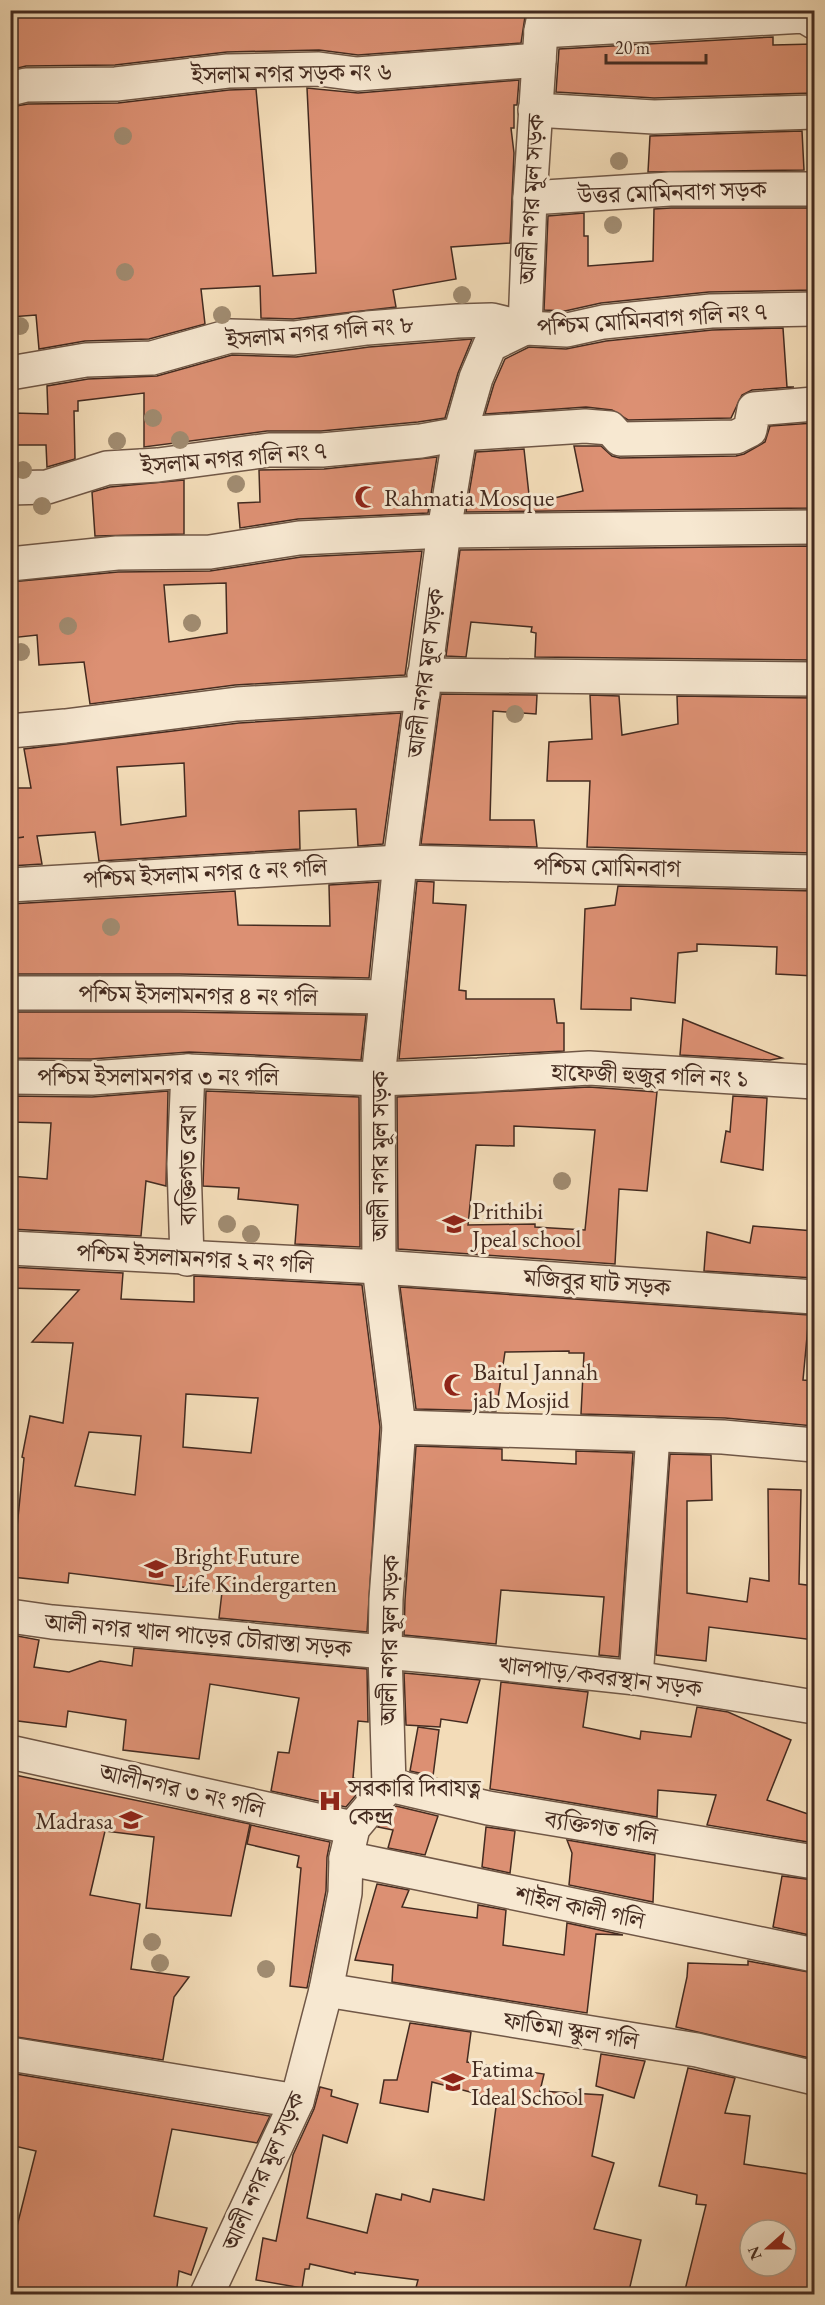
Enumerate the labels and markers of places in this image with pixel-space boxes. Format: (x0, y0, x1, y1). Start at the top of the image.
place label: Rahmatia Mosque (384, 482, 554, 513)
mosque icon: Rahmatia Mosque (353, 484, 379, 510)
place label: Prithibi Jpeal school (470, 1195, 581, 1254)
school or university icon: Prithibi Jpeal school (441, 1211, 467, 1237)
place label: Baitul Jannah jab Mosjid (472, 1356, 598, 1415)
mosque icon: Baitul Jannah jab Mosjid (442, 1372, 468, 1398)
place label: Bright Future Life Kindergarten (174, 1540, 337, 1599)
school or university icon: Bright Future Life Kindergarten (143, 1556, 169, 1582)
place label: সরকারি দিবাযত্ন কেন্দ্র (347, 1772, 482, 1831)
hospital icon: সরকারি দিবাযত্ন কেন্দ্র (317, 1788, 343, 1814)
place label: Madrasa (35, 1805, 113, 1836)
school or university icon: Madrasa (118, 1807, 144, 1833)
place label: Fatima Ideal School (471, 2053, 583, 2112)
school or university icon: Fatima Ideal School (440, 2069, 466, 2095)

